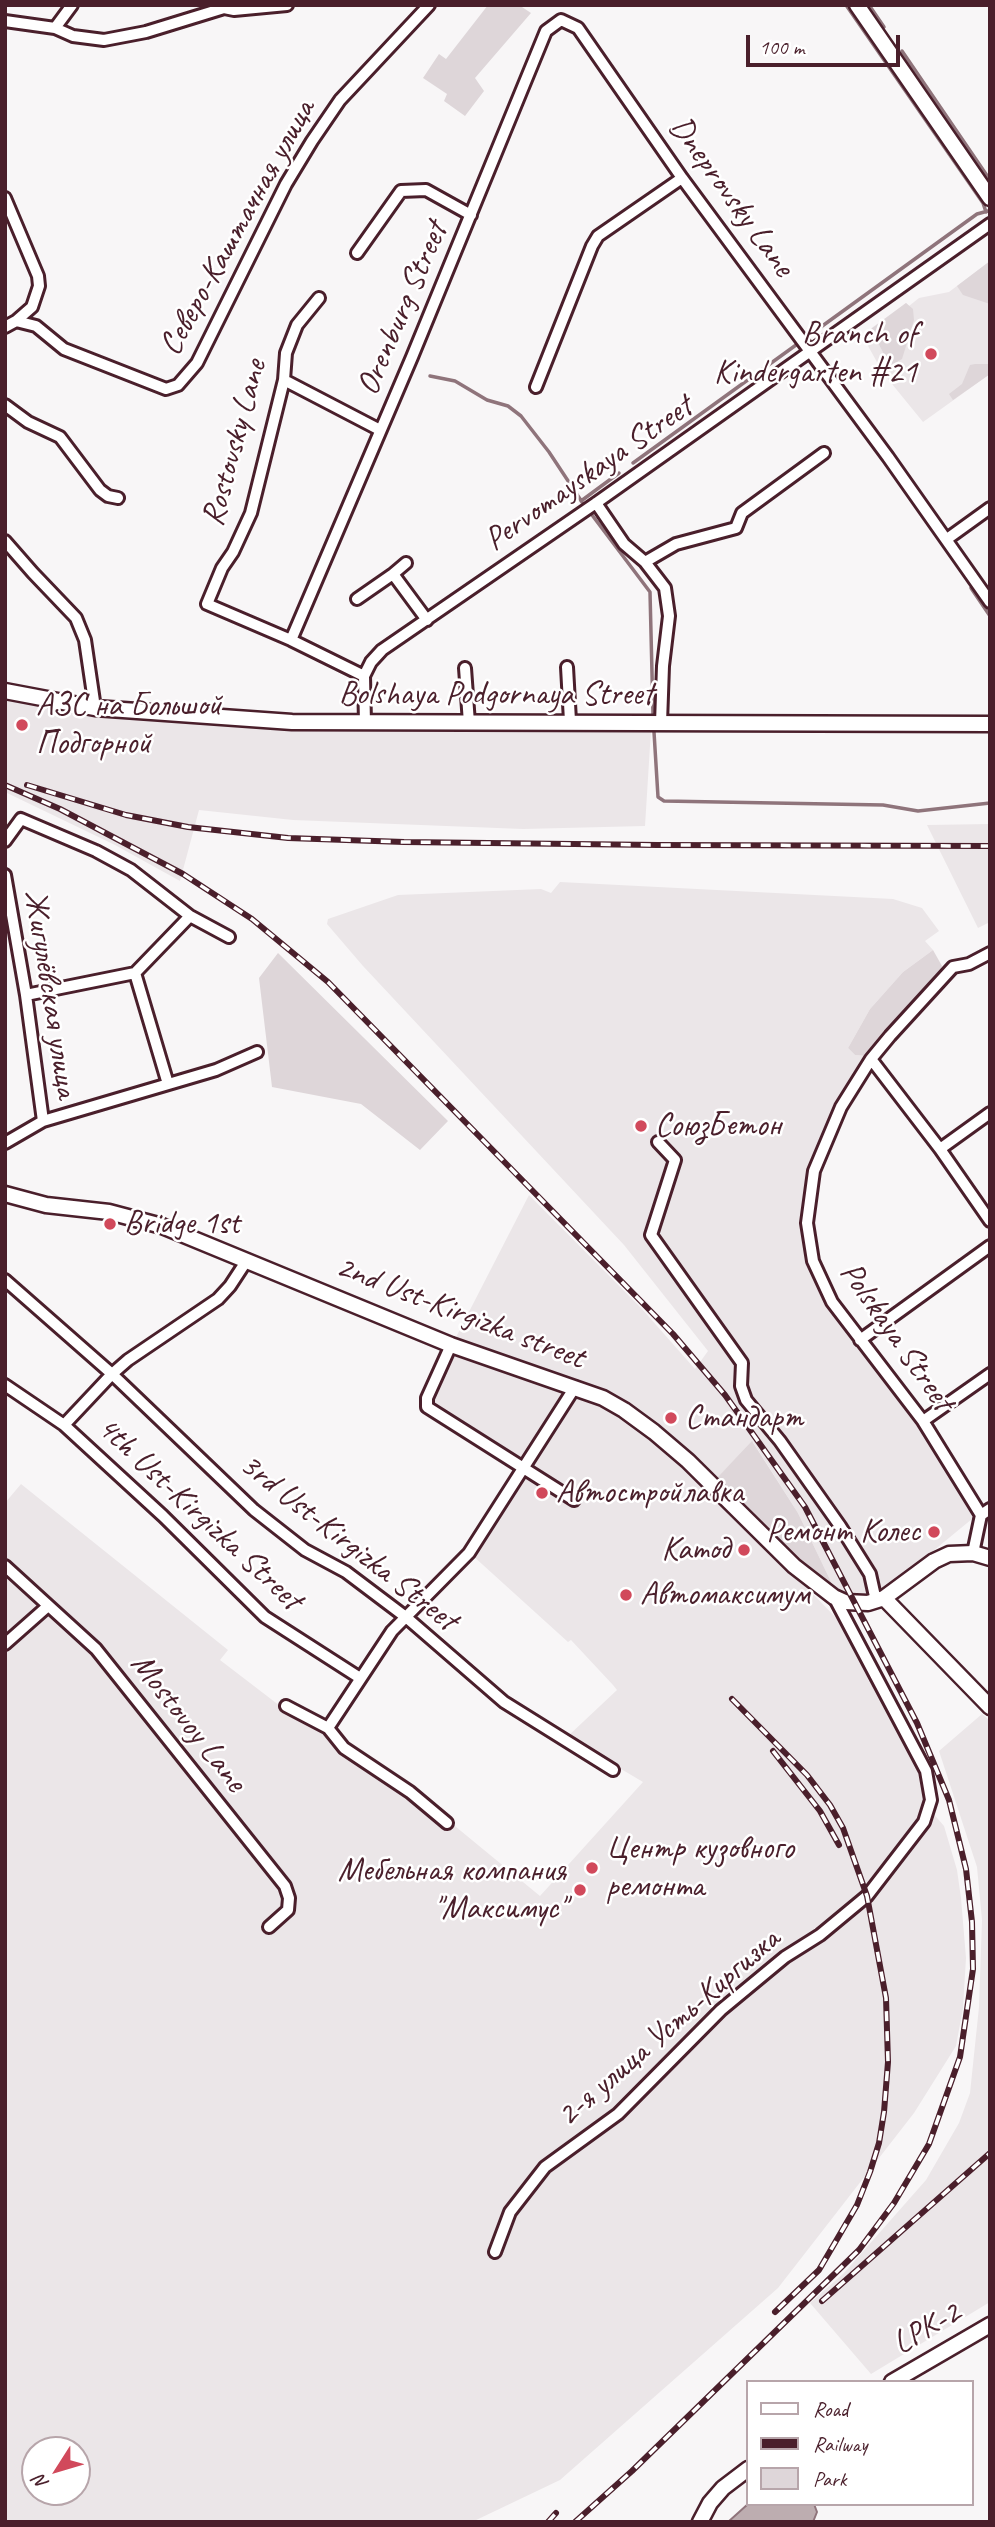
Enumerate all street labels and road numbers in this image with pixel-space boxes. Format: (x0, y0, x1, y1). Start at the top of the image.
street label: Северо-Каштачная улица (151, 93, 325, 363)
street label: Dneprovsky Lane (660, 109, 802, 285)
street label: Orenburg Street (349, 217, 457, 401)
street label: Rostovsky Lane (194, 356, 276, 530)
street label: Pervomayskaya Street (478, 388, 700, 560)
street label: Bolshaya Podgornaya Street (339, 675, 653, 715)
street label: Жигулёвская улица (14, 887, 86, 1101)
street label: 2nd Ust-Kirgizka street (330, 1247, 590, 1379)
street label: Polskaya Street (830, 1255, 962, 1419)
street label: 4th Ust-Kirgizka Street (88, 1409, 310, 1619)
street label: 3rd Ust-Kirgizka Street (231, 1446, 465, 1640)
street label: Mostovoy Lane (122, 1646, 254, 1800)
street label: 2-я улица Усть-Киргизка (549, 1920, 789, 2136)
street label: LPK-2 (886, 2294, 968, 2364)

